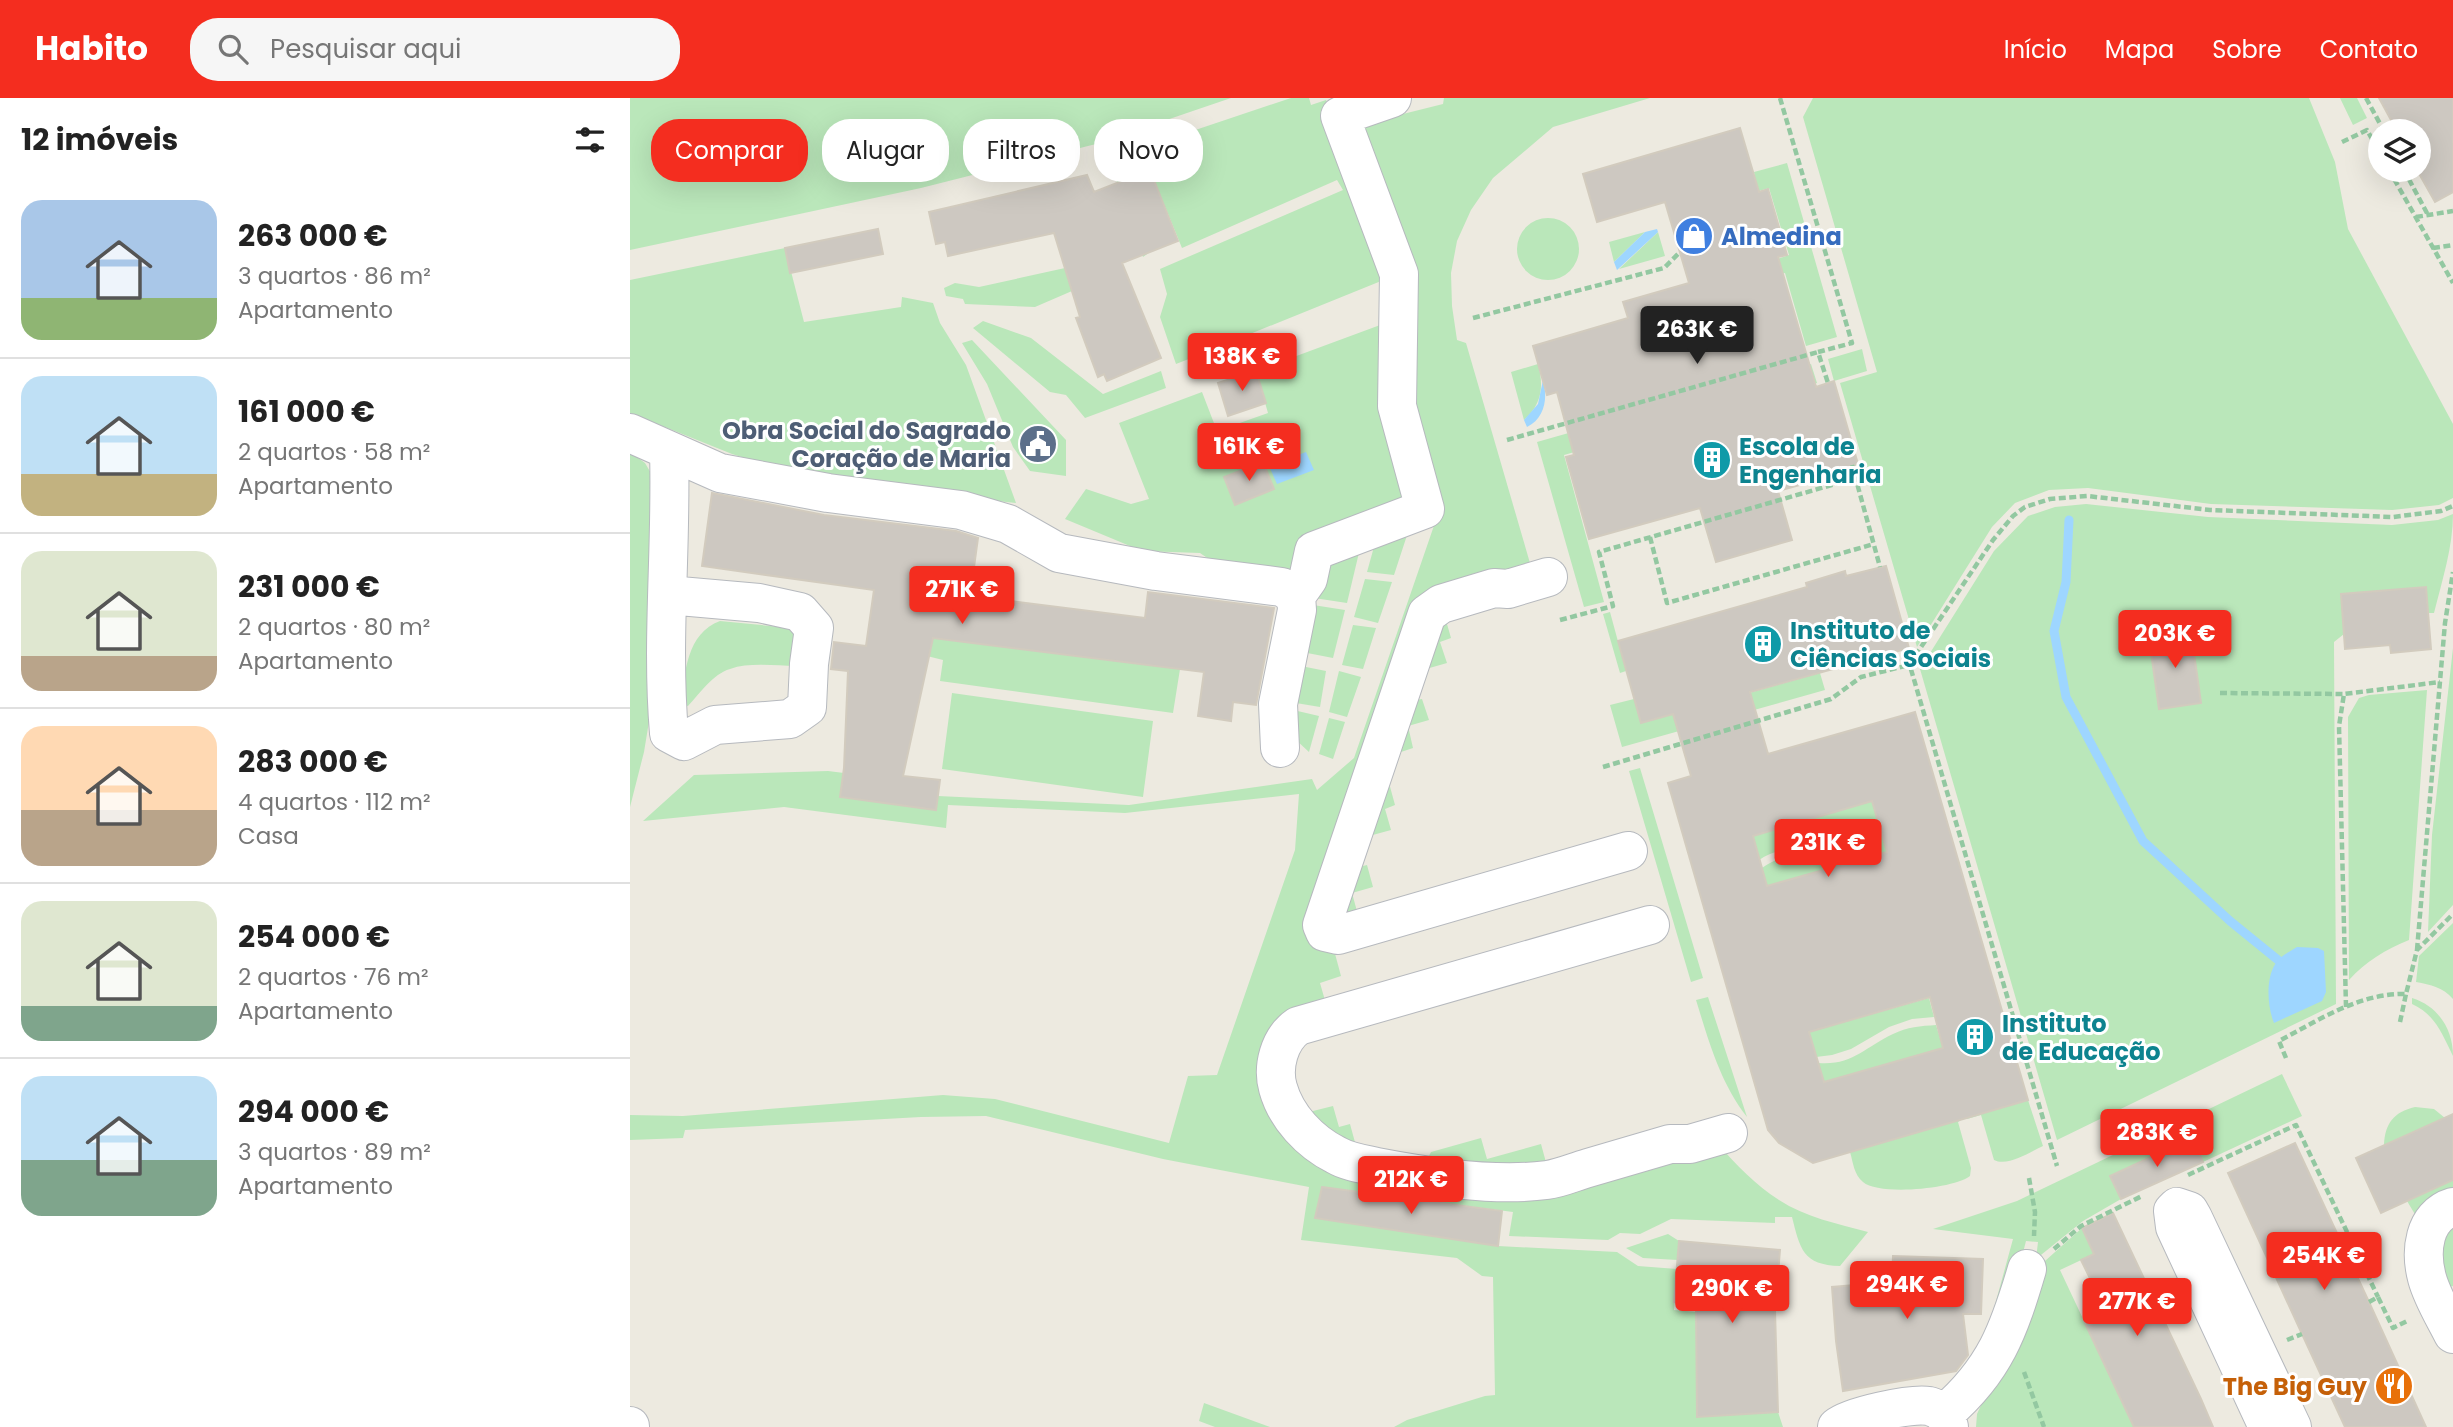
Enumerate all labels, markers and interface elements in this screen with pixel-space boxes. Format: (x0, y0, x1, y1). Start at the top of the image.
search box (190, 18, 680, 81)
text: Habito (35, 25, 148, 72)
icon: search (214, 30, 252, 68)
text: Pesquisar aqui (270, 31, 461, 67)
text: Início (2004, 33, 2067, 66)
text: Mapa (2105, 33, 2174, 66)
text: Sobre (2212, 33, 2282, 66)
text: Contato (2320, 33, 2418, 66)
text: 12 imóveis (21, 118, 178, 161)
chip: Comprar (651, 119, 808, 182)
chip: Alugar (822, 119, 949, 182)
chip: Filtros (963, 119, 1080, 182)
chip: Novo (1094, 119, 1203, 182)
map controls (2368, 119, 2431, 182)
button: layers (2368, 119, 2431, 182)
icon: filters (571, 121, 609, 159)
text: 263 000 € (238, 214, 388, 257)
shop icon: Almedina (1673, 215, 1715, 257)
place label: Almedina (1721, 220, 1842, 253)
icon: home (77, 228, 161, 312)
text: 3 quartos · 86 m² (238, 260, 431, 292)
text: Apartamento (238, 294, 393, 326)
pin: 263K € (1640, 306, 1754, 366)
text: 263K € (1657, 313, 1737, 345)
pin: 138K € (1185, 334, 1299, 393)
text: 138K € (1204, 340, 1280, 372)
text: 161 000 € (238, 390, 375, 433)
icon: home (77, 404, 161, 488)
place label: Obra Social do Sagrado Coração de Maria (722, 414, 1011, 475)
public building icon: Obra Social do Sagrado Coração de Maria (1017, 423, 1059, 465)
pin: 161K € (1192, 424, 1306, 483)
text: 161K € (1213, 430, 1285, 462)
place label: Escola de Engenharia (1739, 430, 1882, 491)
text: 2 quartos · 58 m² (238, 436, 430, 468)
building icon: Escola de Engenharia (1691, 439, 1733, 481)
text: Apartamento (238, 470, 393, 502)
text: 231 000 € (238, 565, 380, 608)
pin: 271K € (905, 566, 1019, 626)
text: 271K € (925, 573, 999, 605)
icon: home (77, 579, 161, 663)
pin: 203K € (2118, 610, 2232, 670)
text: 2 quartos · 80 m² (238, 611, 430, 643)
place label: Instituto de Ciências Sociais (1790, 614, 1991, 675)
text: 203K € (2134, 617, 2216, 649)
building icon: Instituto de Ciências Sociais (1742, 623, 1784, 665)
text: Apartamento (238, 645, 393, 677)
text: 283 000 € (238, 740, 388, 783)
icon: home (77, 754, 161, 838)
text: 4 quartos · 112 m² (238, 786, 431, 818)
text: Casa (238, 820, 299, 852)
pin: 231K € (1771, 820, 1885, 879)
text: 231K € (1791, 826, 1865, 858)
text: 254 000 € (238, 915, 390, 958)
icon: home (77, 929, 161, 1013)
text: 2 quartos · 76 m² (238, 961, 429, 993)
text: Apartamento (238, 995, 393, 1027)
place label: Instituto de Educação (2002, 1007, 2161, 1068)
building icon: Instituto de Educação (1954, 1016, 1996, 1058)
text: 294 000 € (238, 1090, 389, 1133)
icon: home (77, 1104, 161, 1188)
pin: 283K € (2100, 1110, 2214, 1169)
text: 283K € (2116, 1116, 2198, 1148)
text: 3 quartos · 89 m² (238, 1136, 431, 1168)
pin: 212K € (1354, 1156, 1468, 1216)
text: 212K € (1374, 1163, 1448, 1195)
text: Apartamento (238, 1170, 393, 1202)
pin: 254K € (2267, 1232, 2381, 1292)
text: 254K € (2283, 1239, 2365, 1271)
pin: 294K € (1850, 1262, 1964, 1321)
pin: 290K € (1675, 1266, 1789, 1325)
text: 294K € (1866, 1268, 1948, 1300)
text: 290K € (1691, 1272, 1773, 1304)
pin: 277K € (2080, 1278, 2194, 1338)
text: 277K € (2099, 1285, 2175, 1317)
restaurant icon: The Big Guy (2373, 1365, 2415, 1407)
place label: The Big Guy (2223, 1370, 2368, 1403)

